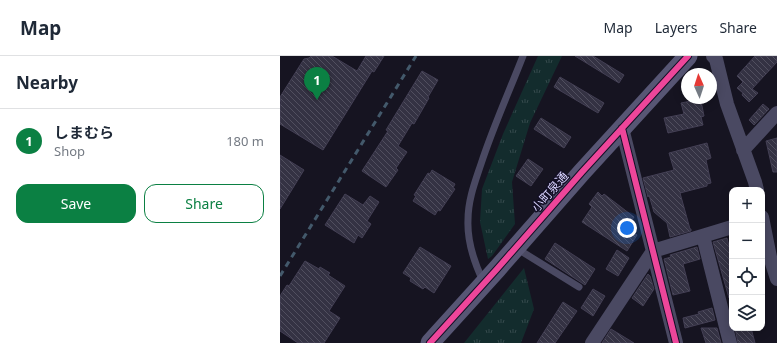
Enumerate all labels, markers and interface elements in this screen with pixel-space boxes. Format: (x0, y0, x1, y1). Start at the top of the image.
text: Map (20, 15, 61, 41)
text: Map (604, 18, 633, 37)
text: Layers (655, 18, 697, 37)
text: Share (719, 18, 757, 37)
pin: 1 (304, 67, 330, 100)
north arrow (681, 68, 717, 104)
text: Nearby (16, 71, 78, 94)
text: しまむら (54, 122, 114, 142)
text: 1 (25, 132, 33, 150)
text: 180 m (226, 132, 264, 150)
text: Shop (54, 142, 85, 160)
street label: 小町泉通 (527, 168, 572, 215)
button: Save (16, 184, 136, 223)
button: Share (144, 184, 264, 223)
map controls (729, 187, 765, 331)
button: + (729, 187, 765, 223)
your location (617, 218, 637, 238)
button: − (729, 223, 765, 259)
button: locate (729, 259, 765, 295)
button: layers (729, 295, 765, 331)

